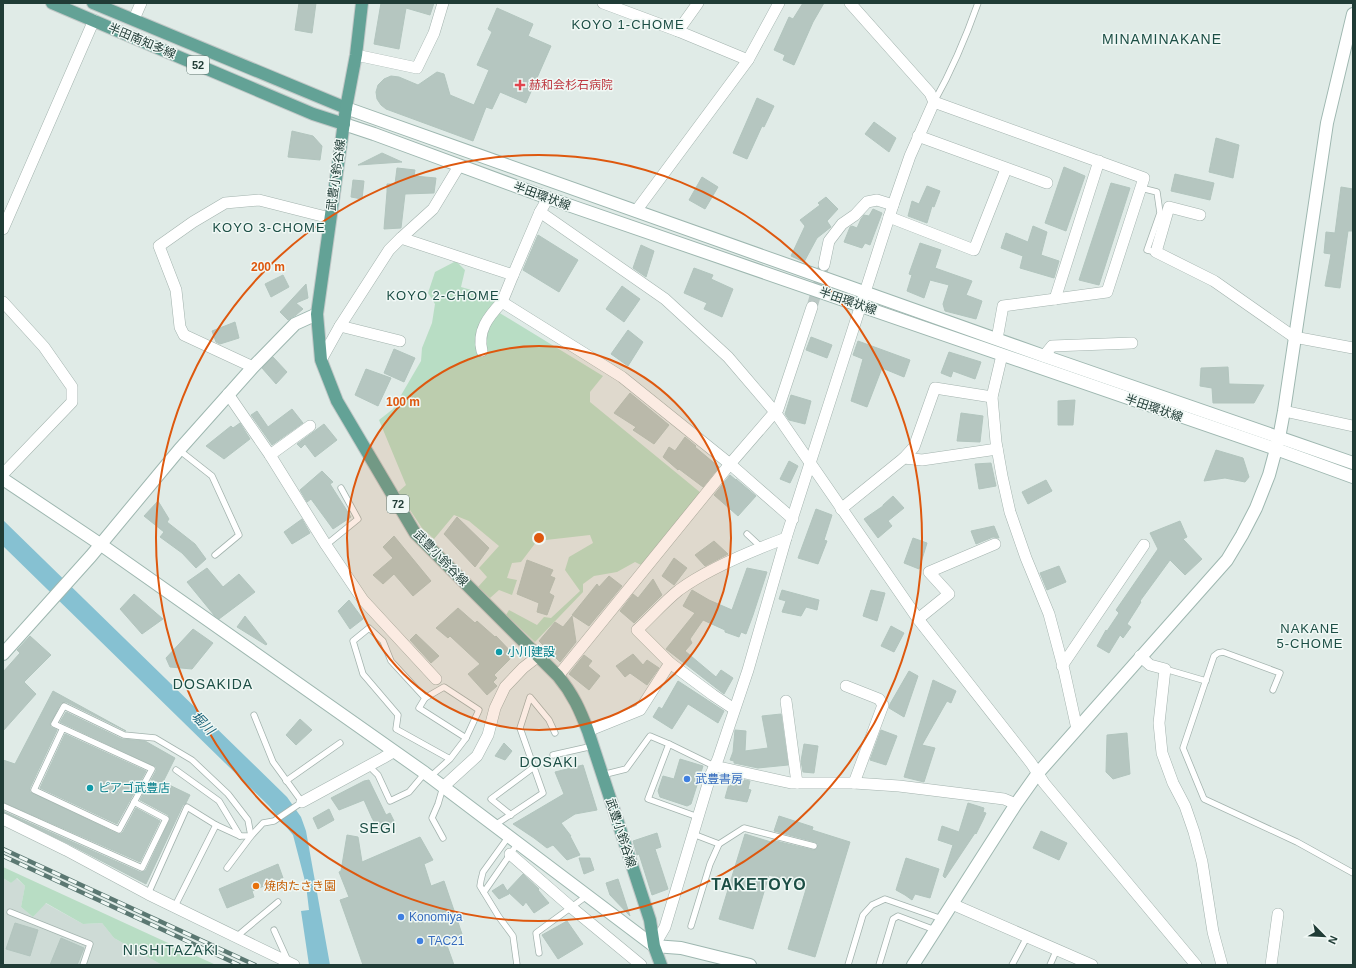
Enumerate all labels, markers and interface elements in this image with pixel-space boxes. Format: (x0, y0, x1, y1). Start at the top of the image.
district label: KOYO 1-CHOME (571, 17, 685, 32)
street label: 半田南知多線 (106, 20, 178, 62)
district label: MINAMINAKANE (1102, 31, 1222, 47)
road number: 52 (187, 56, 209, 74)
place label: 赫和会杉石病院 (529, 78, 613, 92)
marker: 赫和会杉石病院 (514, 79, 526, 91)
street label: 武豊小鈴谷線 (324, 138, 348, 212)
street label: 半田環状線 (511, 179, 573, 213)
district label: KOYO 3-CHOME (212, 220, 326, 235)
text: 200 m (251, 260, 285, 274)
street label: 半田環状線 (817, 285, 879, 317)
district label: KOYO 2-CHOME (386, 288, 500, 303)
street label: 半田環状線 (1123, 392, 1185, 424)
text: 100 m (386, 395, 420, 409)
road number: 72 (387, 495, 409, 513)
street label: 武豊小鈴谷線 (411, 527, 471, 589)
centre of rings (532, 531, 546, 545)
district label: NAKANE 5-CHOME (1277, 621, 1343, 651)
place label: 小川建設 (507, 645, 555, 659)
marker: 小川建設 (494, 647, 504, 657)
district label: DOSAKIDA (173, 676, 253, 692)
water label: 堀川 (188, 708, 219, 739)
district label: DOSAKI (520, 754, 578, 770)
place label: 武豊書房 (695, 772, 743, 786)
marker: 武豊書房 (682, 774, 692, 784)
place label: ピアゴ武豊店 (98, 781, 170, 795)
marker: ピアゴ武豊店 (85, 783, 95, 793)
street label: 武豊小鈴谷線 (603, 797, 639, 869)
district label: SEGI (359, 820, 397, 836)
district label: TAKETOYO (711, 876, 807, 893)
place label: 焼肉たさき園 (264, 879, 336, 893)
marker: 焼肉たさき園 (251, 881, 261, 891)
place label: Konomiya (409, 910, 463, 924)
marker: Konomiya (396, 912, 406, 922)
north arrow (1304, 916, 1344, 956)
place label: TAC21 (428, 934, 465, 948)
text: N (1326, 934, 1340, 946)
marker: TAC21 (415, 936, 425, 946)
district label: NISHITAZAKI (123, 942, 219, 958)

